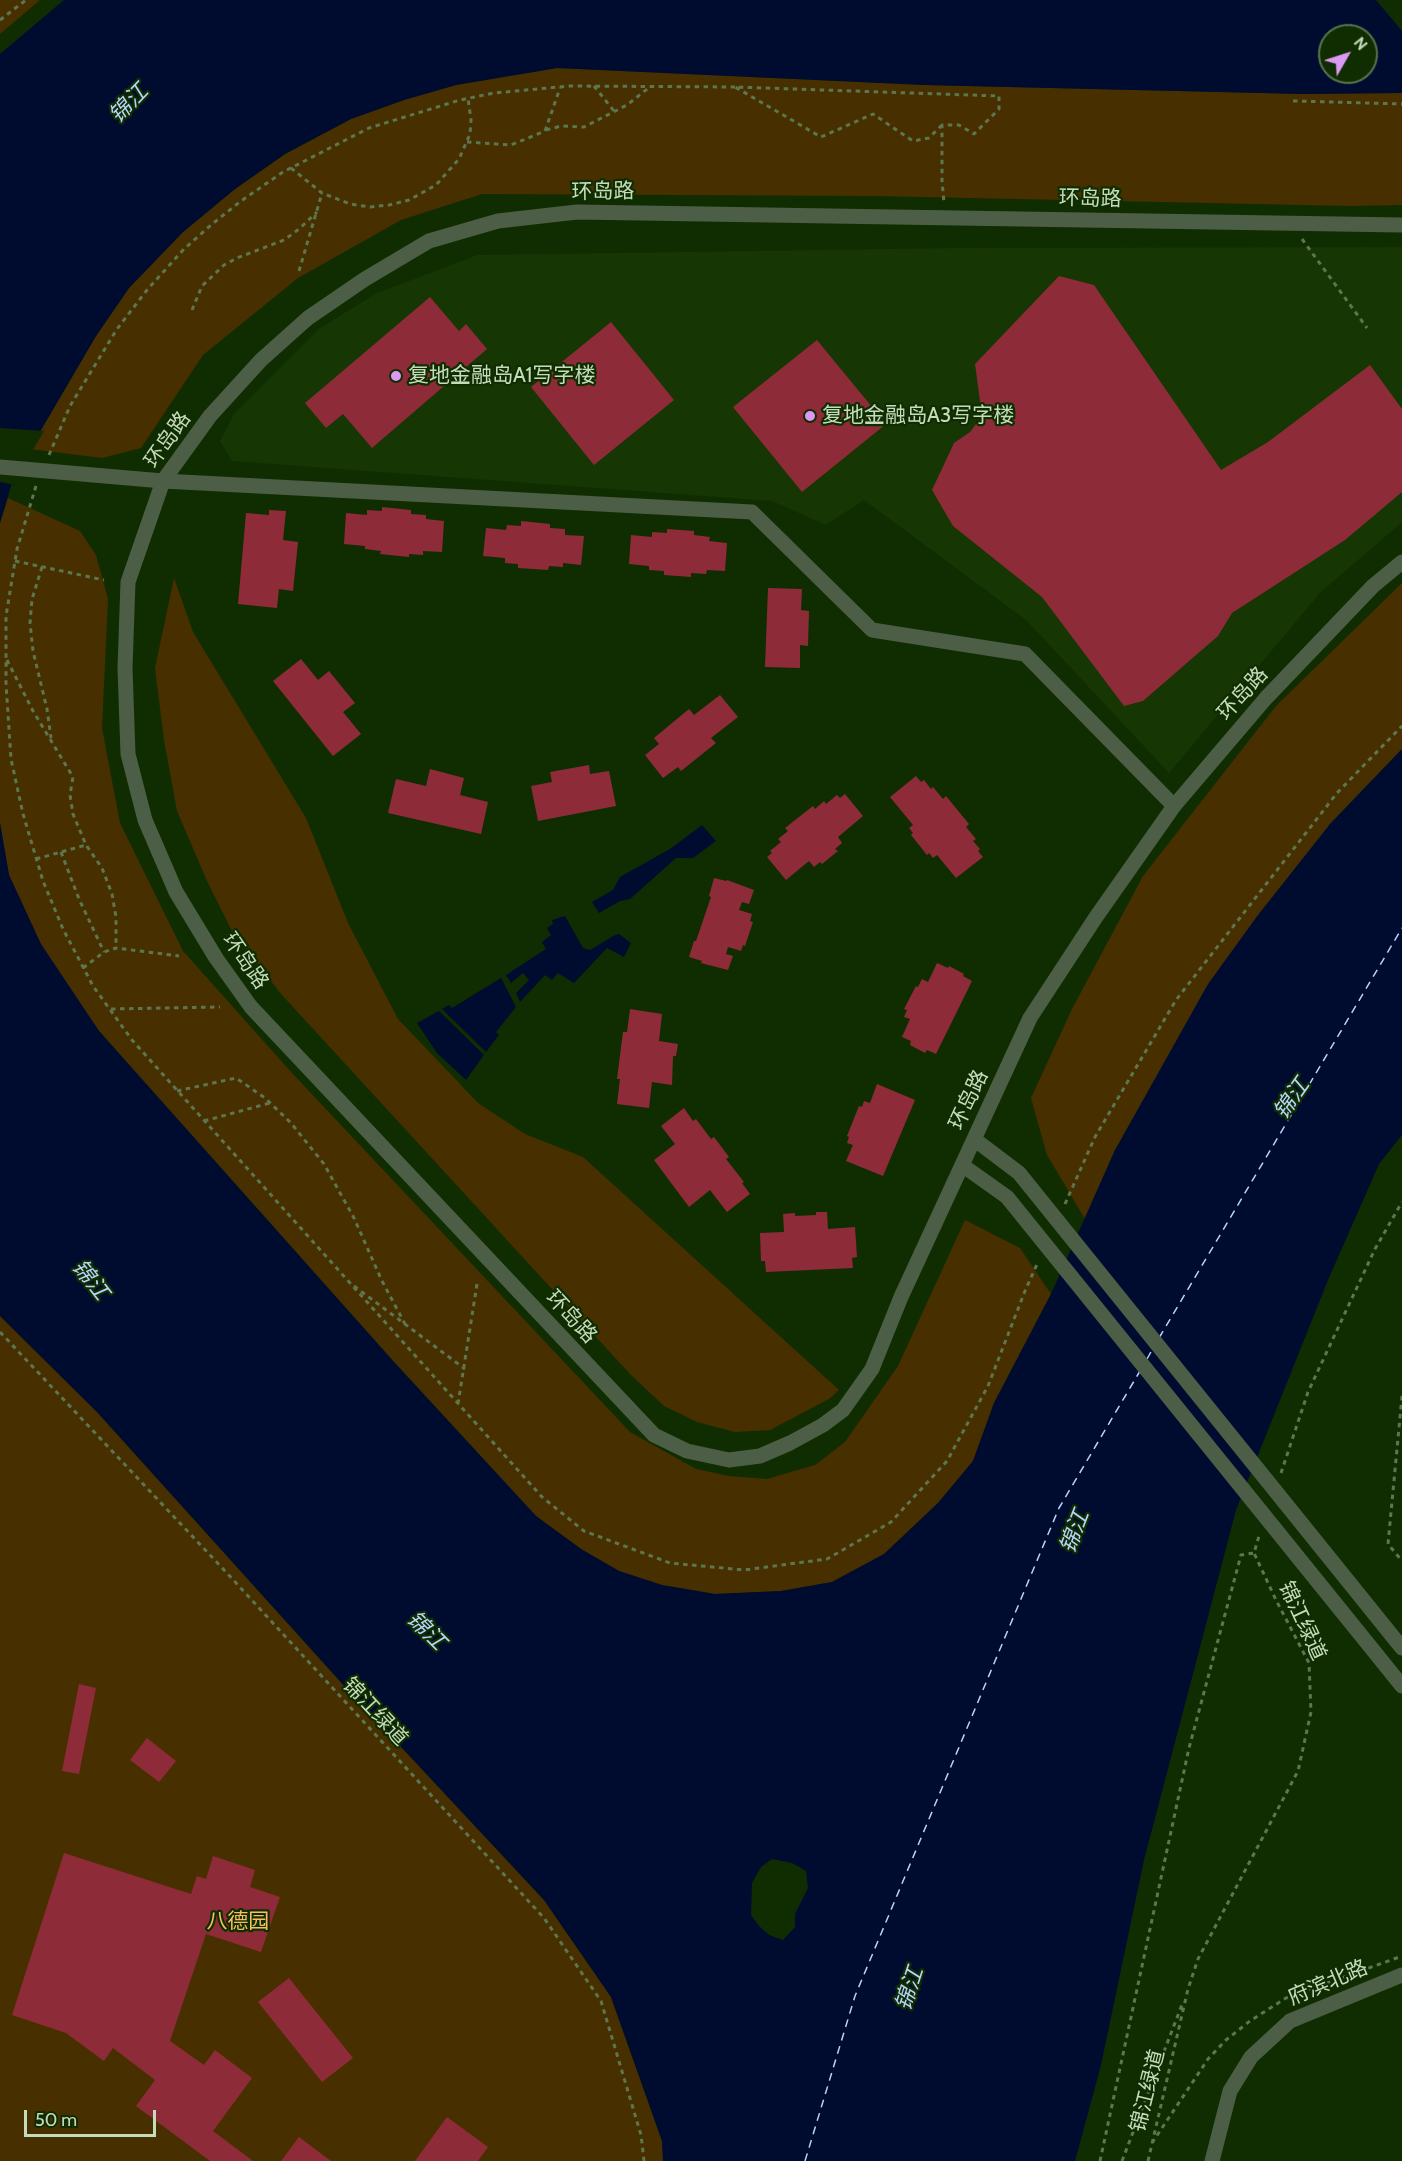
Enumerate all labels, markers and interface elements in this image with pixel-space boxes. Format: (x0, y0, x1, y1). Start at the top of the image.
north arrow (1318, 24, 1378, 84)
text: N (1350, 33, 1372, 54)
water label: 锦江 (104, 79, 154, 129)
street label: 环岛路 (571, 179, 635, 205)
street label: 环岛路 (1058, 186, 1122, 212)
place label: 复地金融岛A1写字楼 (408, 363, 595, 389)
marker: 复地金融岛A1写字楼 (389, 369, 403, 383)
place label: 复地金融岛A3写字楼 (822, 403, 1014, 429)
street label: 环岛路 (140, 407, 196, 473)
marker: 复地金融岛A3写字楼 (803, 409, 817, 423)
street label: 环岛路 (1213, 662, 1273, 726)
street label: 环岛路 (217, 928, 273, 994)
street label: 环岛路 (944, 1066, 994, 1134)
water label: 锦江 (1269, 1073, 1315, 1125)
water label: 锦江 (66, 1255, 114, 1305)
street label: 环岛路 (540, 1285, 602, 1349)
water label: 锦江 (1055, 1507, 1095, 1557)
street label: 锦江绿道 (1273, 1578, 1331, 1664)
water label: 锦江 (401, 1606, 451, 1656)
street label: 锦江绿道 (337, 1673, 413, 1751)
park label: 八德园 (207, 1909, 269, 1935)
street label: 府滨北路 (1284, 1955, 1372, 2011)
water label: 锦江 (891, 1964, 929, 2014)
street label: 锦江绿道 (1126, 2047, 1170, 2135)
scale bar (27, 2098, 159, 2136)
text: 50 m (35, 2109, 77, 2131)

